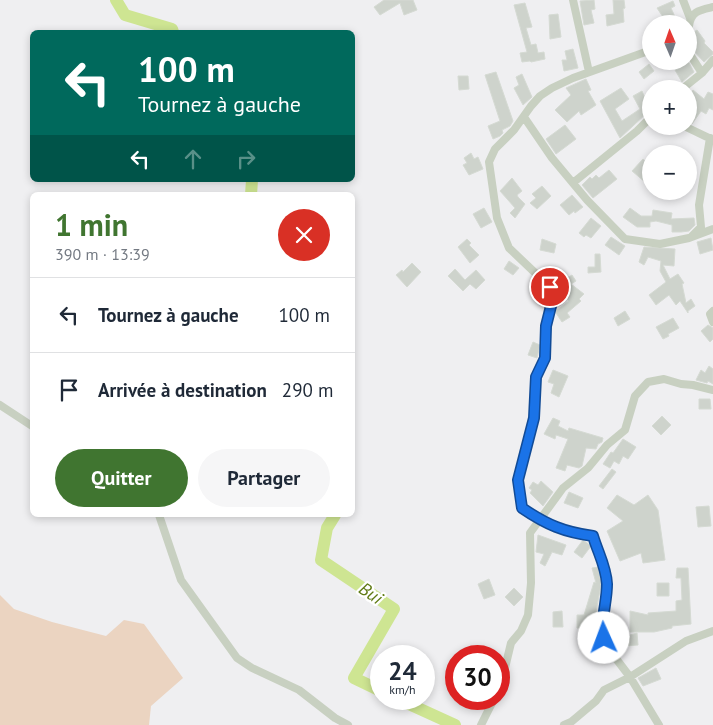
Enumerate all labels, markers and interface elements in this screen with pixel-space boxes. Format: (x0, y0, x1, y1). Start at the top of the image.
north arrow (642, 15, 698, 70)
map controls (642, 15, 697, 200)
text: 100 m (138, 46, 235, 92)
icon: left (55, 50, 120, 115)
button: + (642, 80, 697, 135)
text: Tournez à gauche (138, 90, 301, 118)
icon: left (126, 145, 154, 173)
icon: ahead (179, 145, 207, 173)
icon: right (232, 145, 260, 173)
button: − (642, 145, 697, 200)
text: 1 min (55, 205, 128, 244)
button: close (278, 209, 330, 261)
text: 390 m · 13:39 (55, 244, 150, 264)
pin (529, 266, 571, 308)
icon: arrive (536, 273, 564, 301)
icon: left (55, 301, 83, 329)
text: Tournez à gauche (98, 303, 239, 327)
text: 100 m (278, 303, 330, 327)
icon: arrive (55, 376, 83, 404)
text: Arrivée à destination (98, 378, 267, 402)
text: 290 m (282, 378, 333, 402)
button: Quitter (55, 449, 188, 507)
button: Partager (198, 449, 330, 507)
water label: Bui (355, 577, 388, 610)
position arrow (577, 611, 629, 663)
speed limit sign: 30 (445, 645, 510, 710)
text: 24 (388, 655, 417, 687)
text: km/h (389, 682, 416, 697)

